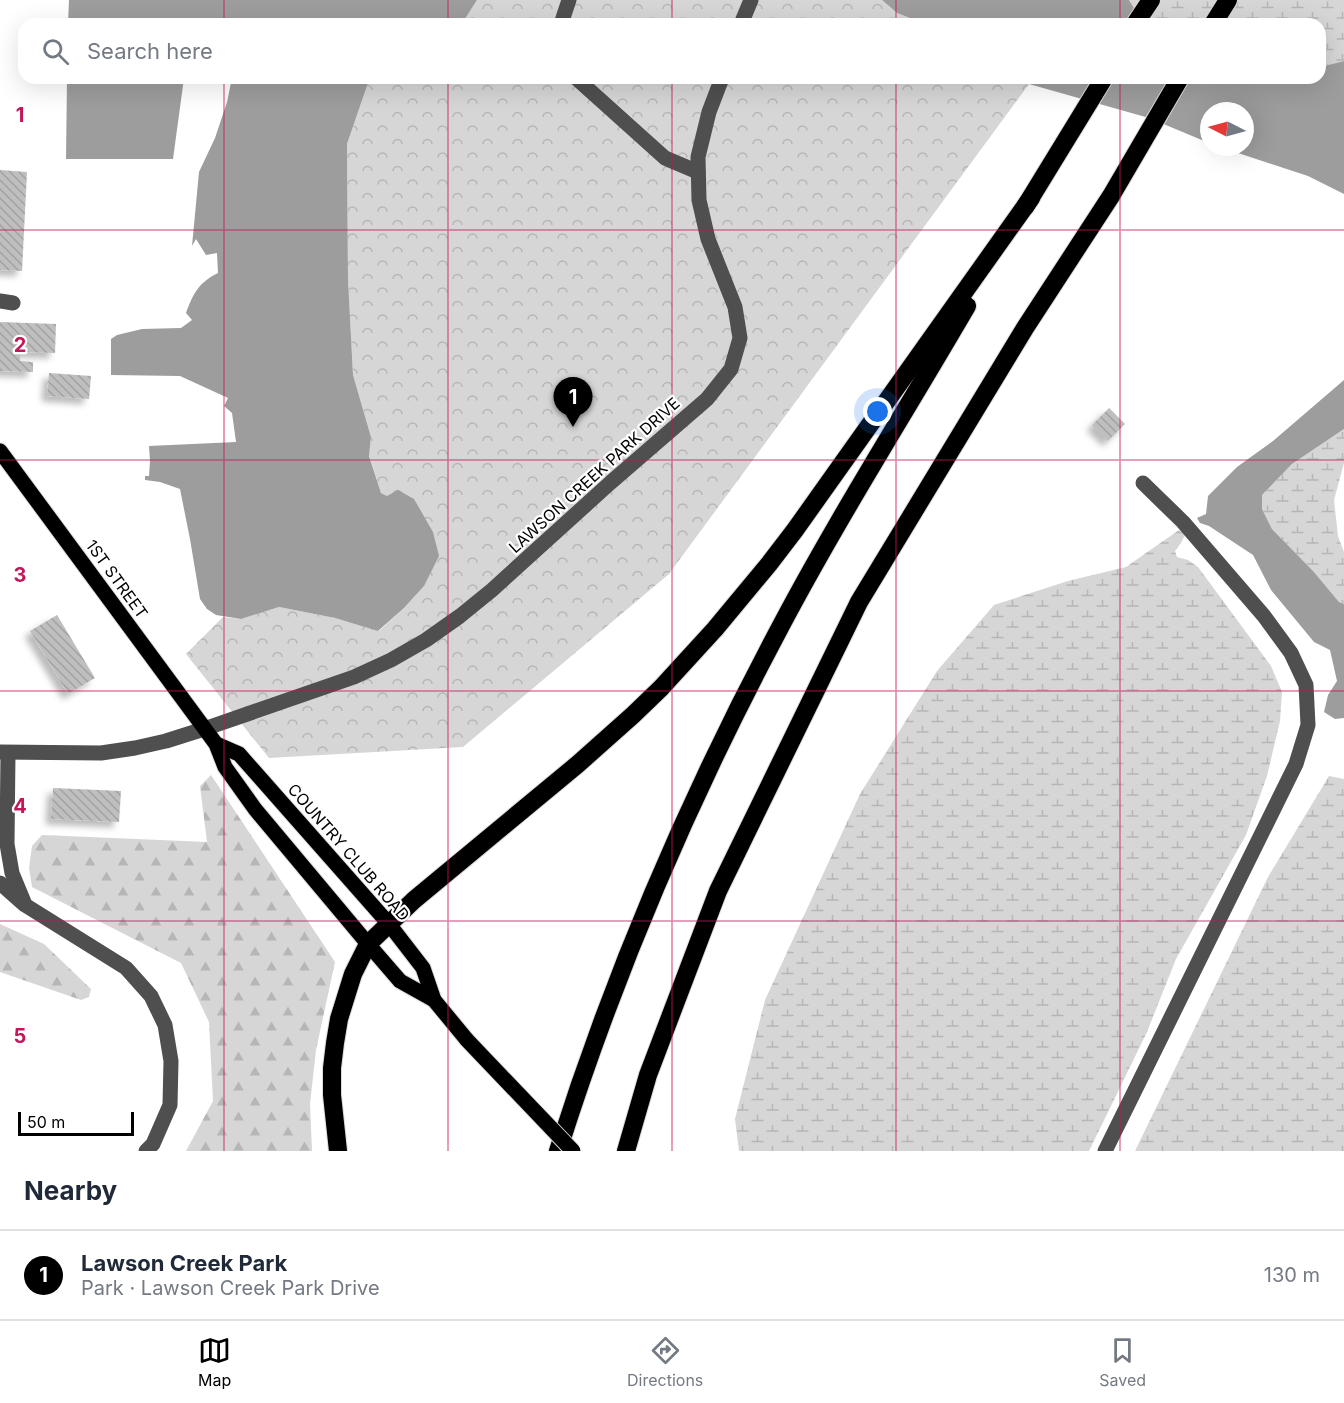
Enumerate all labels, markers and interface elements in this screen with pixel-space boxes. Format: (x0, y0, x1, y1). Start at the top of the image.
search box (18, 18, 1326, 84)
icon: search (39, 35, 72, 68)
text: Search here (87, 38, 213, 64)
north arrow (1200, 102, 1254, 156)
text: 1 (16, 103, 24, 127)
text: 2 (14, 333, 26, 357)
pin: 1 (554, 378, 592, 427)
street label: LAWSON CREEK PARK DRIVE (504, 393, 684, 557)
your location (863, 397, 892, 426)
street label: 1ST STREET (82, 536, 152, 622)
text: 3 (14, 563, 26, 587)
street label: COUNTRY CLUB ROAD (284, 779, 414, 925)
text: 4 (13, 794, 27, 818)
text: 5 (14, 1024, 26, 1048)
scale bar (18, 1109, 134, 1136)
text: 50 m (27, 1112, 65, 1132)
text: Nearby (24, 1175, 117, 1206)
text: Lawson Creek Park (81, 1250, 287, 1276)
text: 1 (39, 1263, 48, 1287)
text: 130 m (1264, 1263, 1320, 1287)
text: Park · Lawson Creek Park Drive (81, 1276, 380, 1300)
tab: Map (198, 1334, 231, 1390)
tab: Directions (627, 1334, 703, 1390)
tab: Saved (1099, 1334, 1146, 1390)

